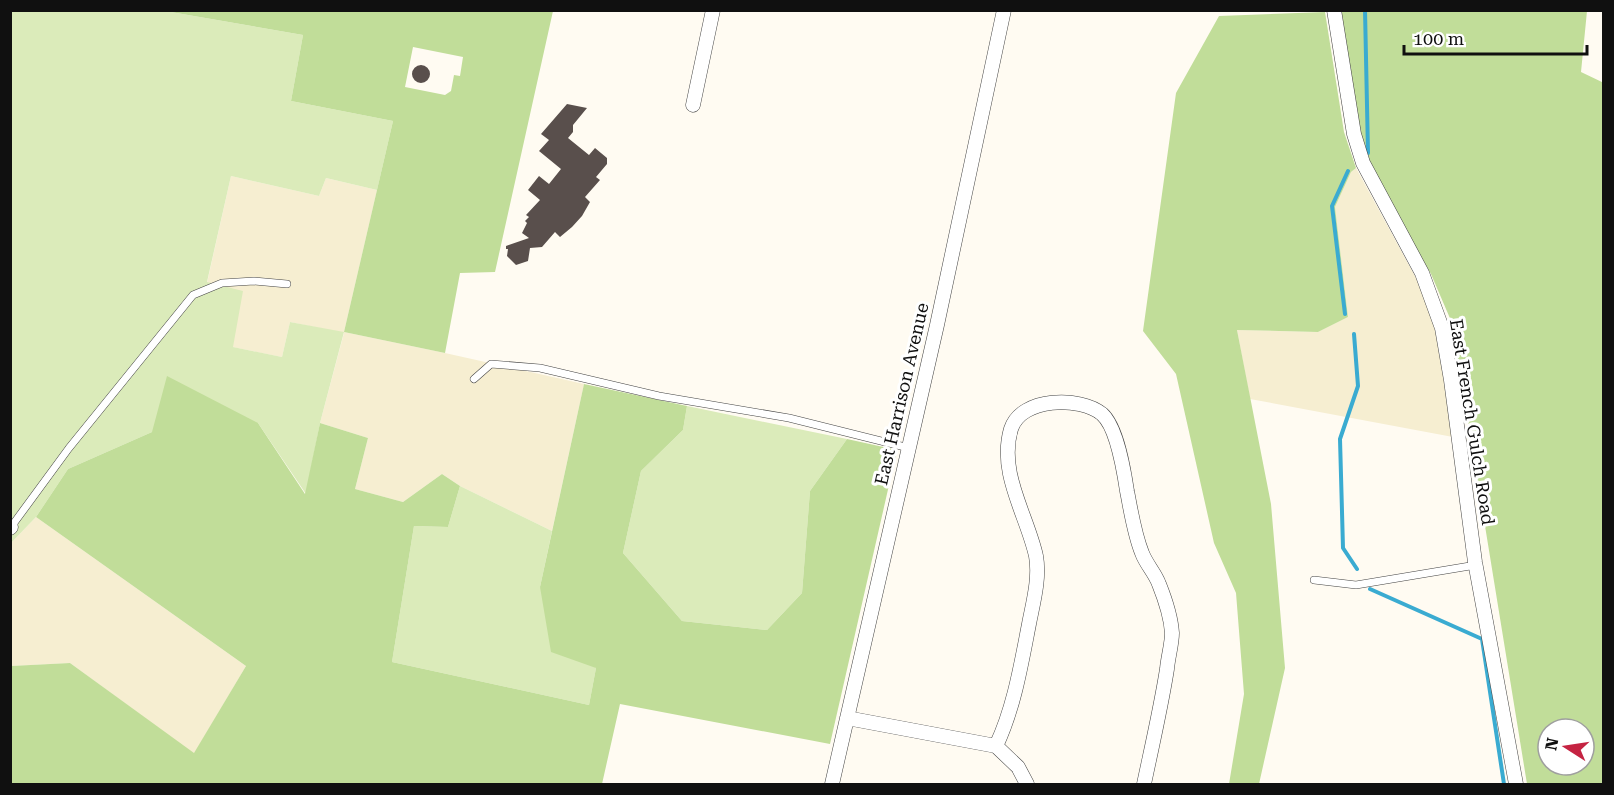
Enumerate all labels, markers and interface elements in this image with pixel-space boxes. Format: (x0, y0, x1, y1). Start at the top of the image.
scale bar (1404, 18, 1587, 56)
text: 100 m (1413, 28, 1464, 49)
street label: East Harrison Avenue (870, 301, 933, 487)
street label: East French Gulch Road (1446, 317, 1499, 527)
north arrow (1536, 717, 1596, 777)
text: N (1541, 736, 1562, 752)

